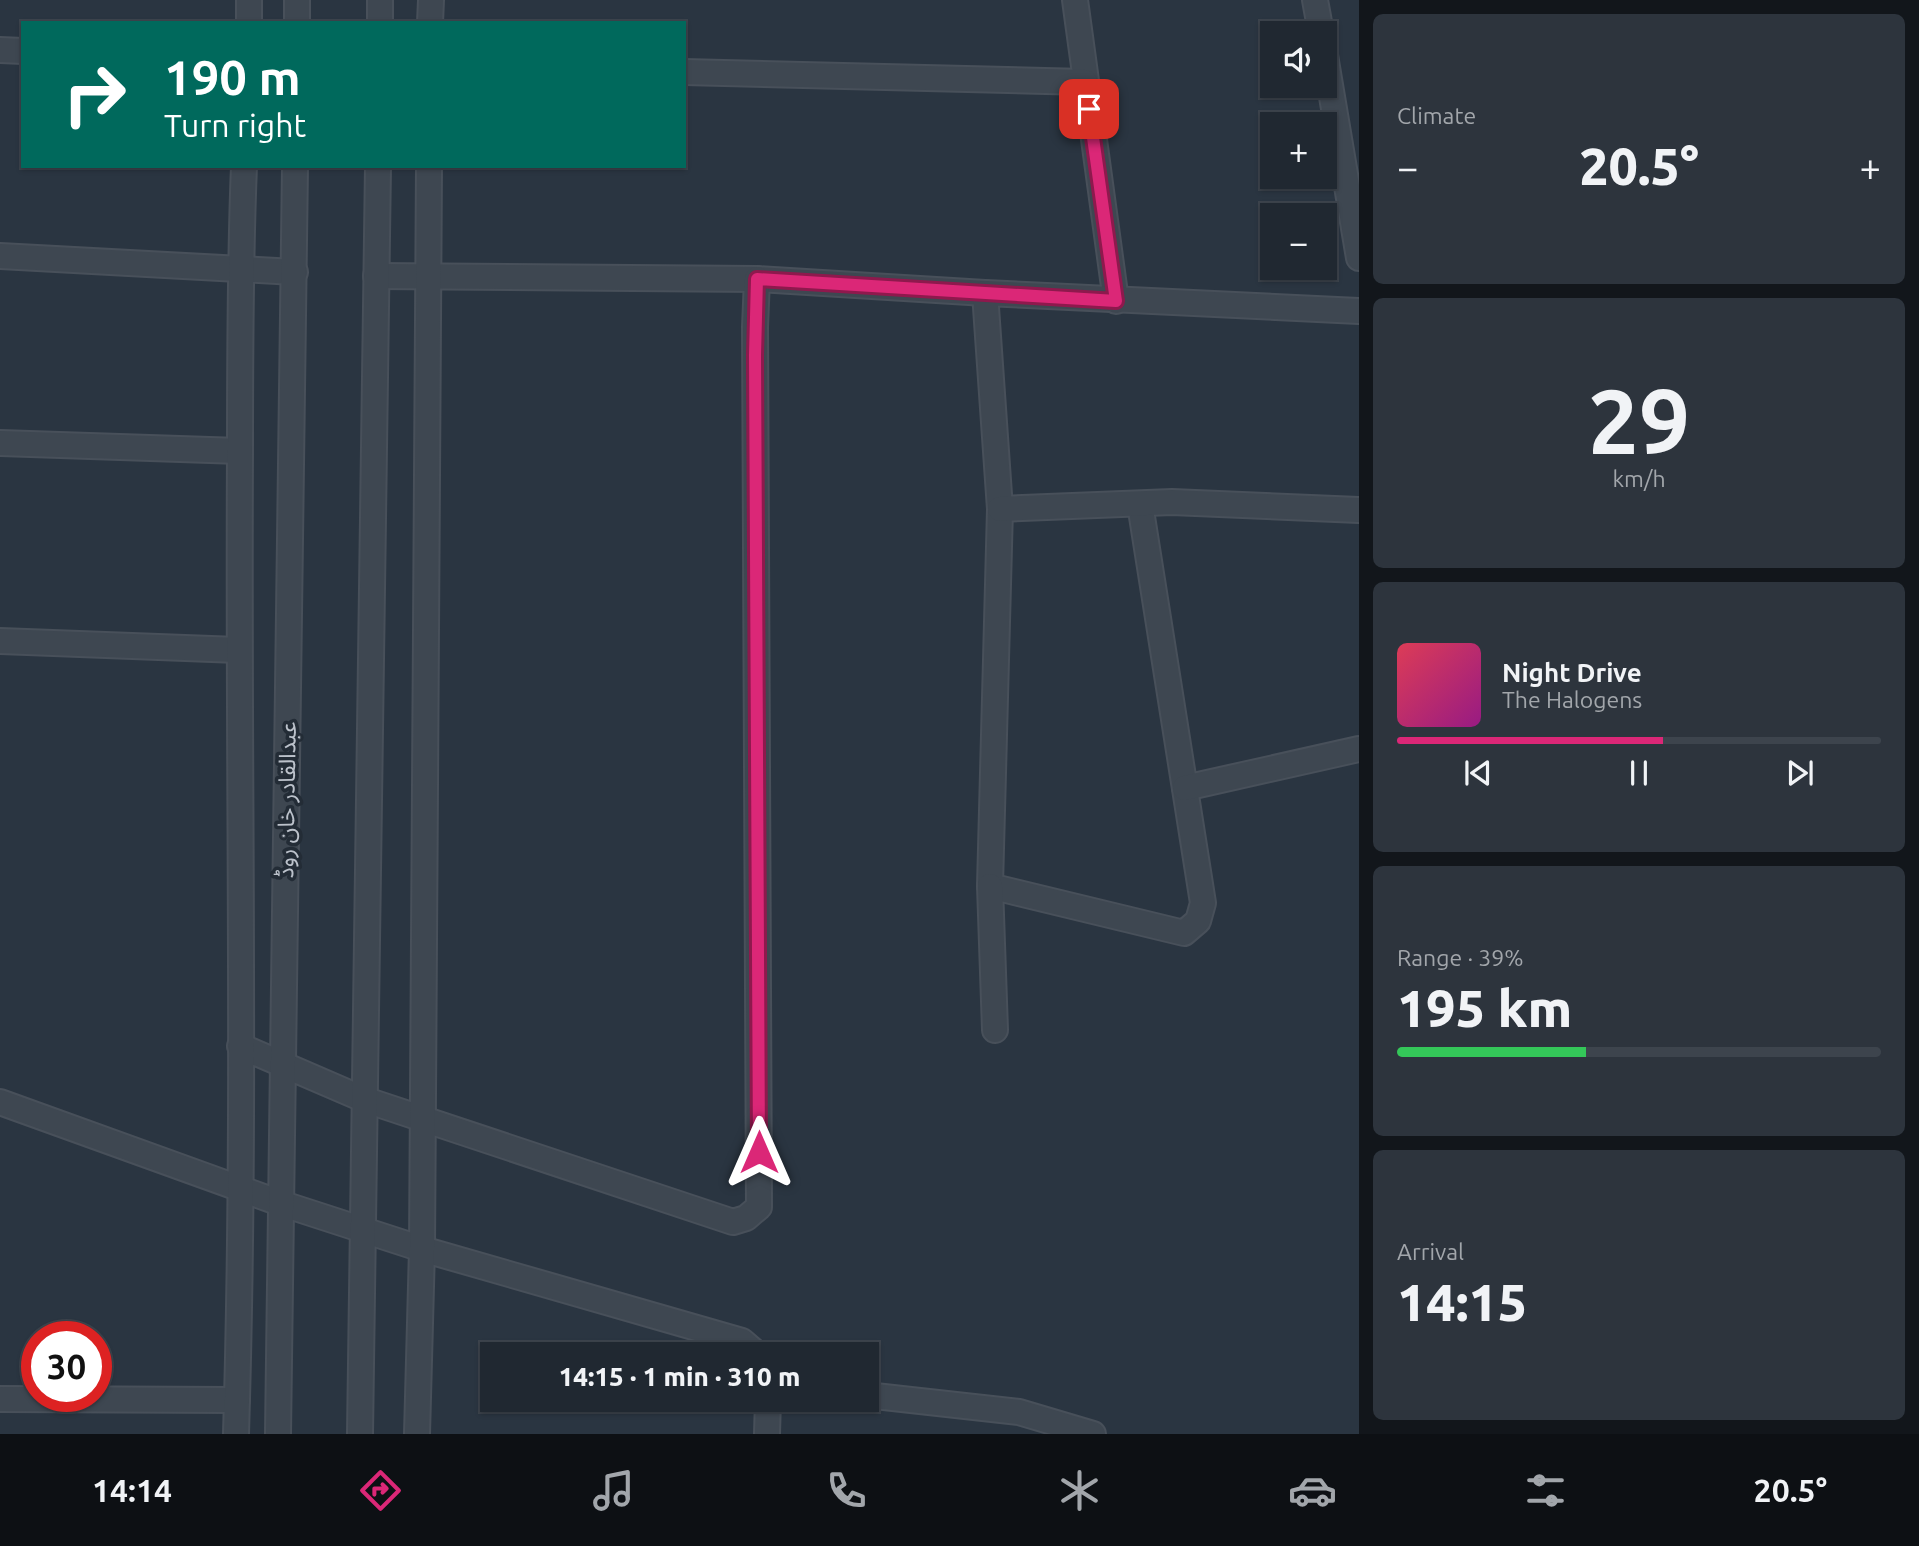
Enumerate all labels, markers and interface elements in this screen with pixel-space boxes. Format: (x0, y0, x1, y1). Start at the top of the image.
map controls (1260, 21, 1337, 280)
button: sound (1260, 21, 1337, 98)
icon: right (49, 49, 140, 140)
text: 190 m (164, 49, 301, 104)
pin (1059, 79, 1119, 139)
icon: arrive (1070, 90, 1108, 128)
text: Climate (1397, 103, 1476, 128)
text: Turn right (164, 107, 306, 143)
button: + (1260, 112, 1337, 189)
text: 20.5° (1579, 137, 1699, 195)
text: − (1397, 146, 1418, 188)
text: + (1860, 146, 1881, 188)
button: − (1260, 203, 1337, 280)
text: 29 (1588, 369, 1690, 471)
text: km/h (1612, 466, 1666, 491)
text: Night Drive (1502, 658, 1642, 687)
text: The Halogens (1502, 687, 1642, 712)
street label: عبدالقادر خان روڈ (272, 721, 302, 879)
icon: previous (1459, 754, 1497, 792)
icon: pause (1620, 754, 1658, 792)
icon: next (1781, 754, 1819, 792)
text: Range · 39% (1397, 945, 1524, 970)
text: 195 km (1397, 979, 1572, 1037)
position arrow (722, 1115, 796, 1189)
text: Arrival (1397, 1239, 1464, 1264)
text: 14:15 (1397, 1273, 1527, 1331)
speed limit sign: 30 (21, 1321, 112, 1412)
text: 14:15 · 1 min · 310 m (559, 1362, 800, 1391)
icon: directions (356, 1466, 405, 1515)
icon: music (589, 1466, 638, 1515)
icon: phone (822, 1466, 871, 1515)
icon: climate (1055, 1466, 1104, 1515)
icon: car (1288, 1466, 1337, 1515)
icon: filters (1521, 1466, 1570, 1515)
text: 14:14 (92, 1472, 172, 1508)
text: 20.5° (1754, 1472, 1827, 1508)

